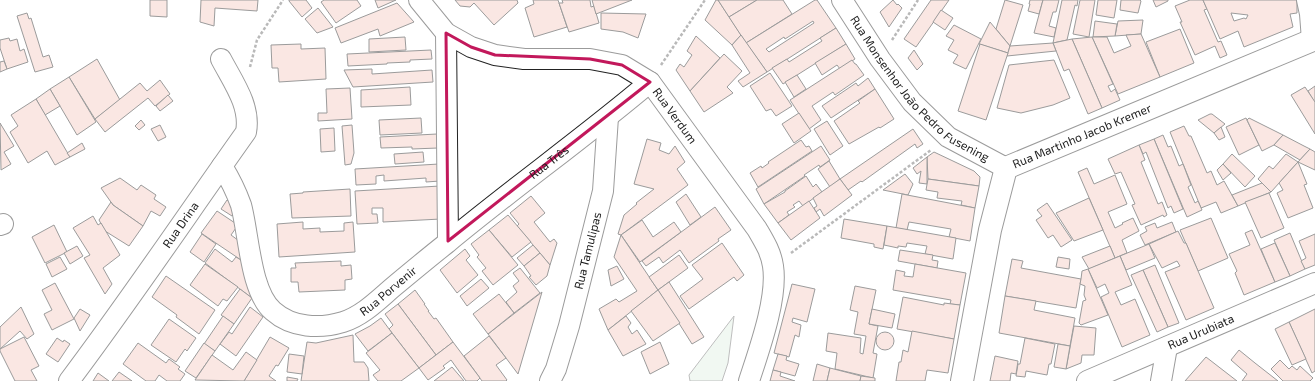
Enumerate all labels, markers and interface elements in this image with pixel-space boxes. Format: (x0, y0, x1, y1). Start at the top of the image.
street label: Rua Monsenhor João Pedro Fusening (848, 13, 992, 164)
street label: Rua Verdum (650, 85, 700, 146)
street label: Rua Martinho Jacob Kremer (1010, 100, 1153, 171)
street label: Rua Três (526, 142, 571, 181)
street label: Rua Drina (159, 199, 201, 250)
street label: Rua Tamulipas (571, 210, 603, 291)
street label: Rua Porvenir (357, 263, 419, 318)
street label: Rua Urubiata (1165, 311, 1236, 352)

